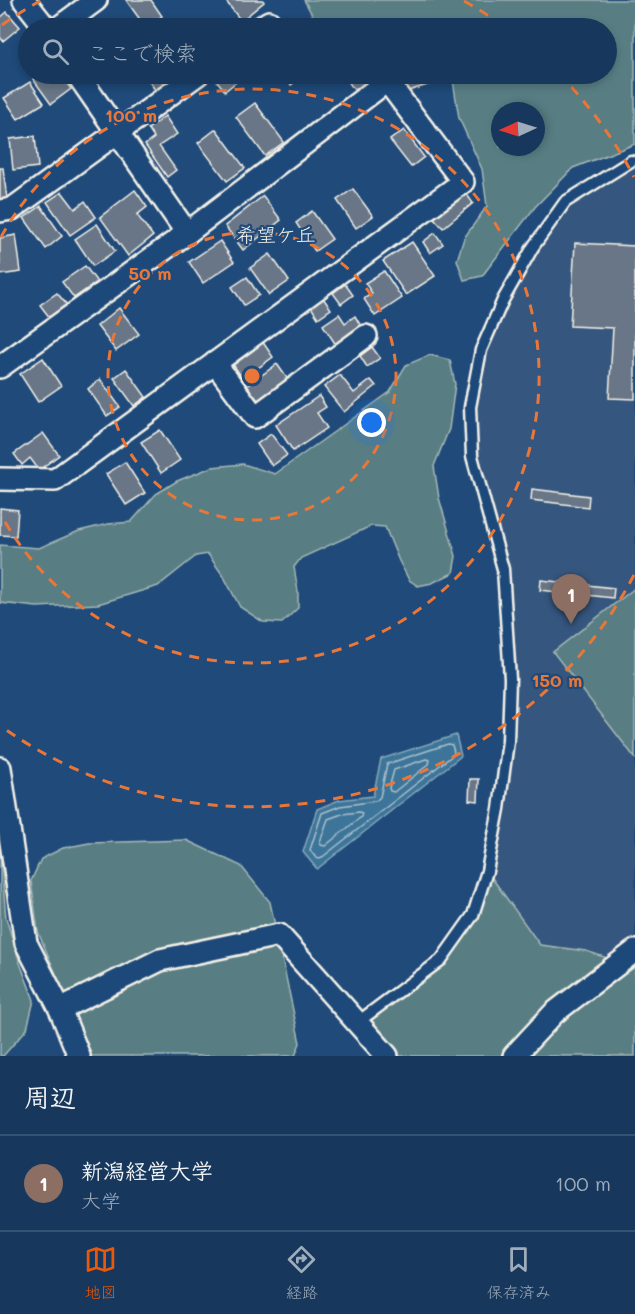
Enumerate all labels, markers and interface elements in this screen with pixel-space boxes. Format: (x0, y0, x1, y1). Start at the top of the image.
search box (18, 18, 617, 84)
icon: search (39, 35, 72, 68)
text: ここで検索 (87, 38, 197, 67)
north arrow (491, 102, 545, 156)
text: 100 m (105, 103, 157, 127)
district label: 希望ケ丘 (236, 221, 316, 247)
text: 50 m (129, 261, 171, 285)
centre of rings (242, 366, 262, 386)
your location (357, 408, 386, 437)
pin: 1 (552, 574, 590, 624)
text: 150 m (532, 668, 582, 692)
text: 周辺 (24, 1080, 76, 1114)
text: 新潟経営大学 (81, 1156, 213, 1185)
text: 1 (39, 1170, 48, 1196)
text: 100 m (555, 1170, 611, 1196)
text: 大学 (81, 1187, 121, 1213)
tab: 地図 (84, 1243, 117, 1303)
tab: 経路 (285, 1243, 318, 1303)
tab: 保存済み (487, 1243, 551, 1303)

